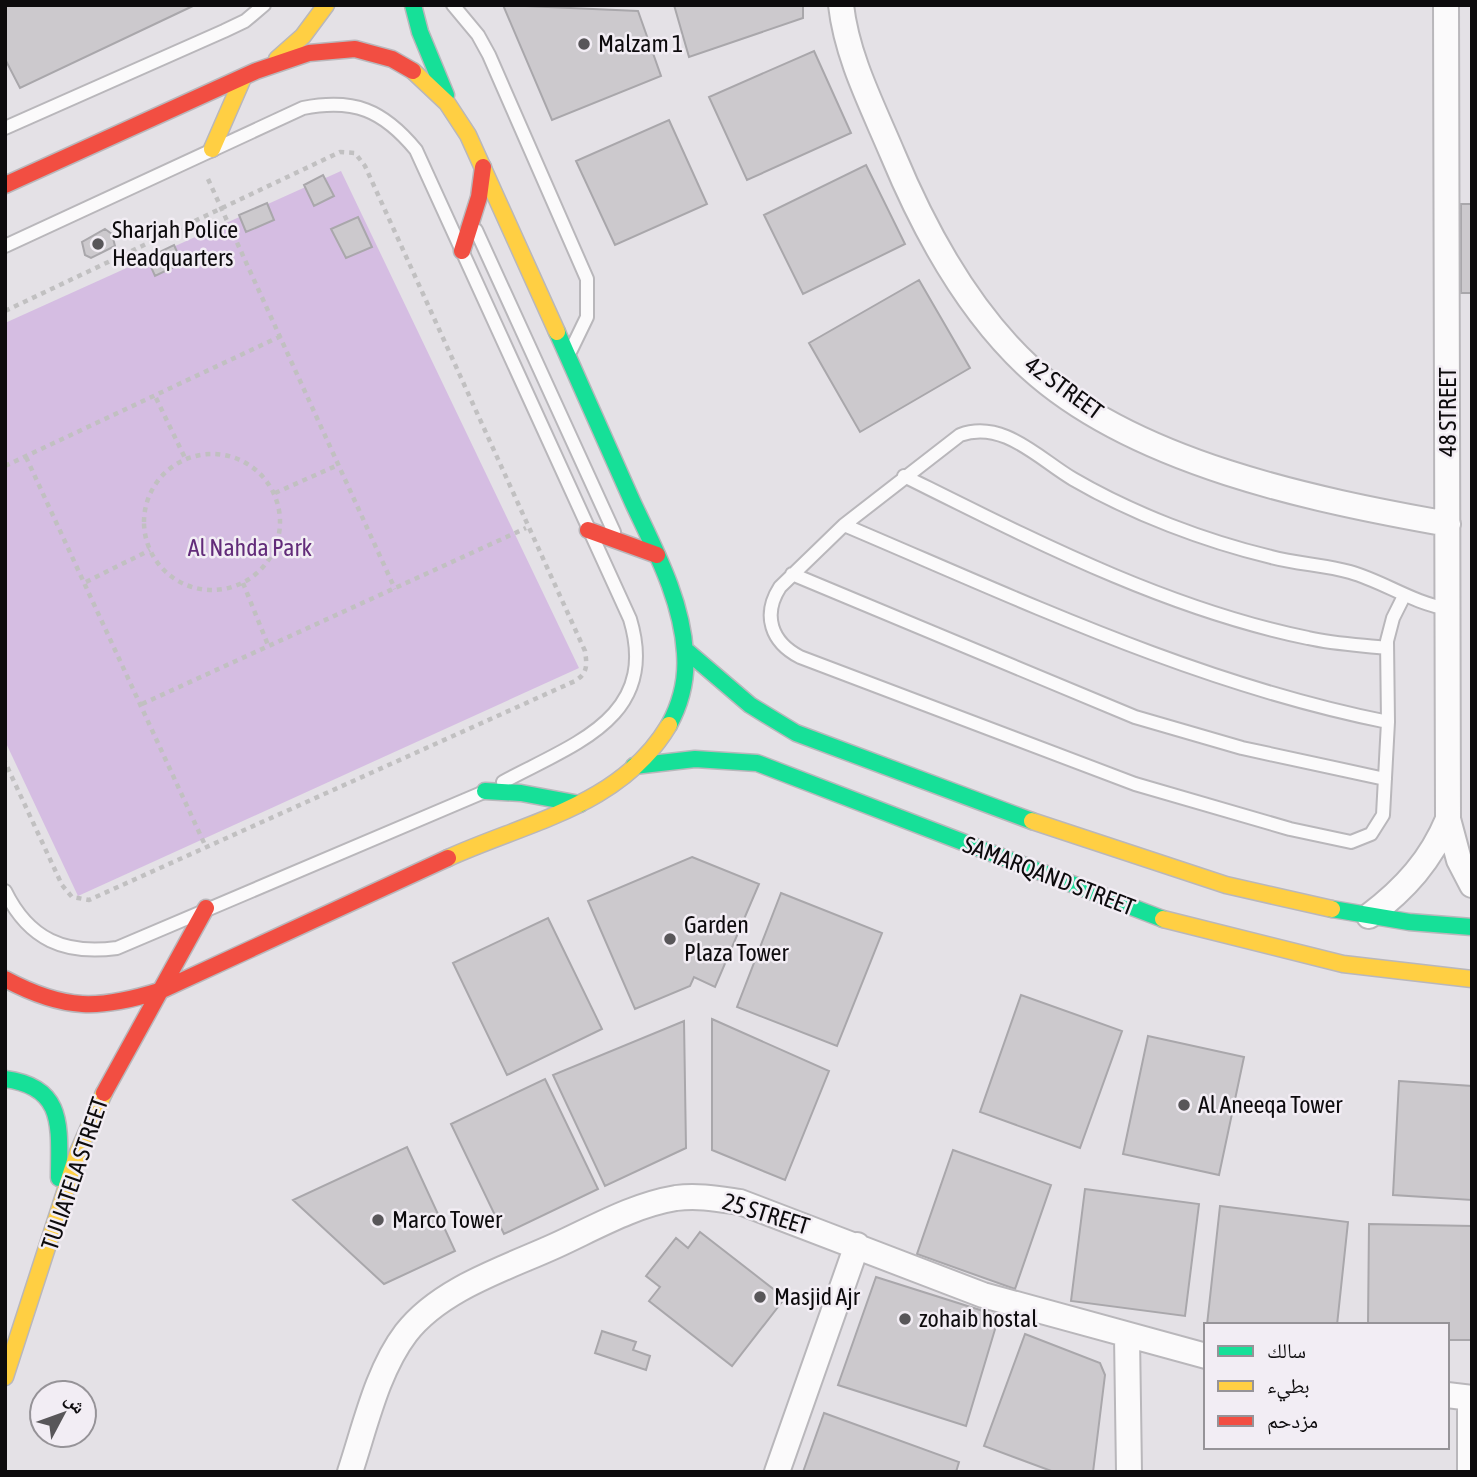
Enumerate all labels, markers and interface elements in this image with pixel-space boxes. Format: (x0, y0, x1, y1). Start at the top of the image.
place label: Malzam 1 (598, 30, 683, 57)
marker: Malzam 1 (576, 36, 592, 52)
place label: Sharjah Police Headquarters (112, 216, 238, 271)
marker: Sharjah Police Headquarters (90, 236, 106, 252)
street label: 42 STREET (1020, 350, 1109, 425)
street label: 48 STREET (1434, 367, 1461, 457)
park label: Al Nahda Park (188, 534, 313, 561)
street label: SAMARQAND STREET (960, 830, 1139, 921)
place label: Garden Plaza Tower (684, 911, 789, 966)
marker: Garden Plaza Tower (662, 931, 678, 947)
place label: Al Aneeqa Tower (1198, 1091, 1343, 1118)
street label: TULIATELA STREET (36, 1094, 113, 1254)
marker: Al Aneeqa Tower (1176, 1097, 1192, 1113)
street label: 25 STREET (719, 1188, 813, 1240)
place label: Marco Tower (392, 1206, 503, 1233)
marker: Marco Tower (370, 1212, 386, 1228)
place label: Masjid Ajr (774, 1283, 861, 1310)
marker: Masjid Ajr (752, 1289, 768, 1305)
place label: zohaib hostal (919, 1305, 1038, 1332)
marker: zohaib hostal (897, 1311, 913, 1327)
legend (1204, 1323, 1449, 1449)
text: سالك (1267, 1338, 1306, 1362)
text: بطيء (1267, 1373, 1310, 1402)
north arrow (28, 1379, 98, 1449)
text: ش (60, 1388, 91, 1418)
text: مزدحم (1267, 1408, 1318, 1435)

